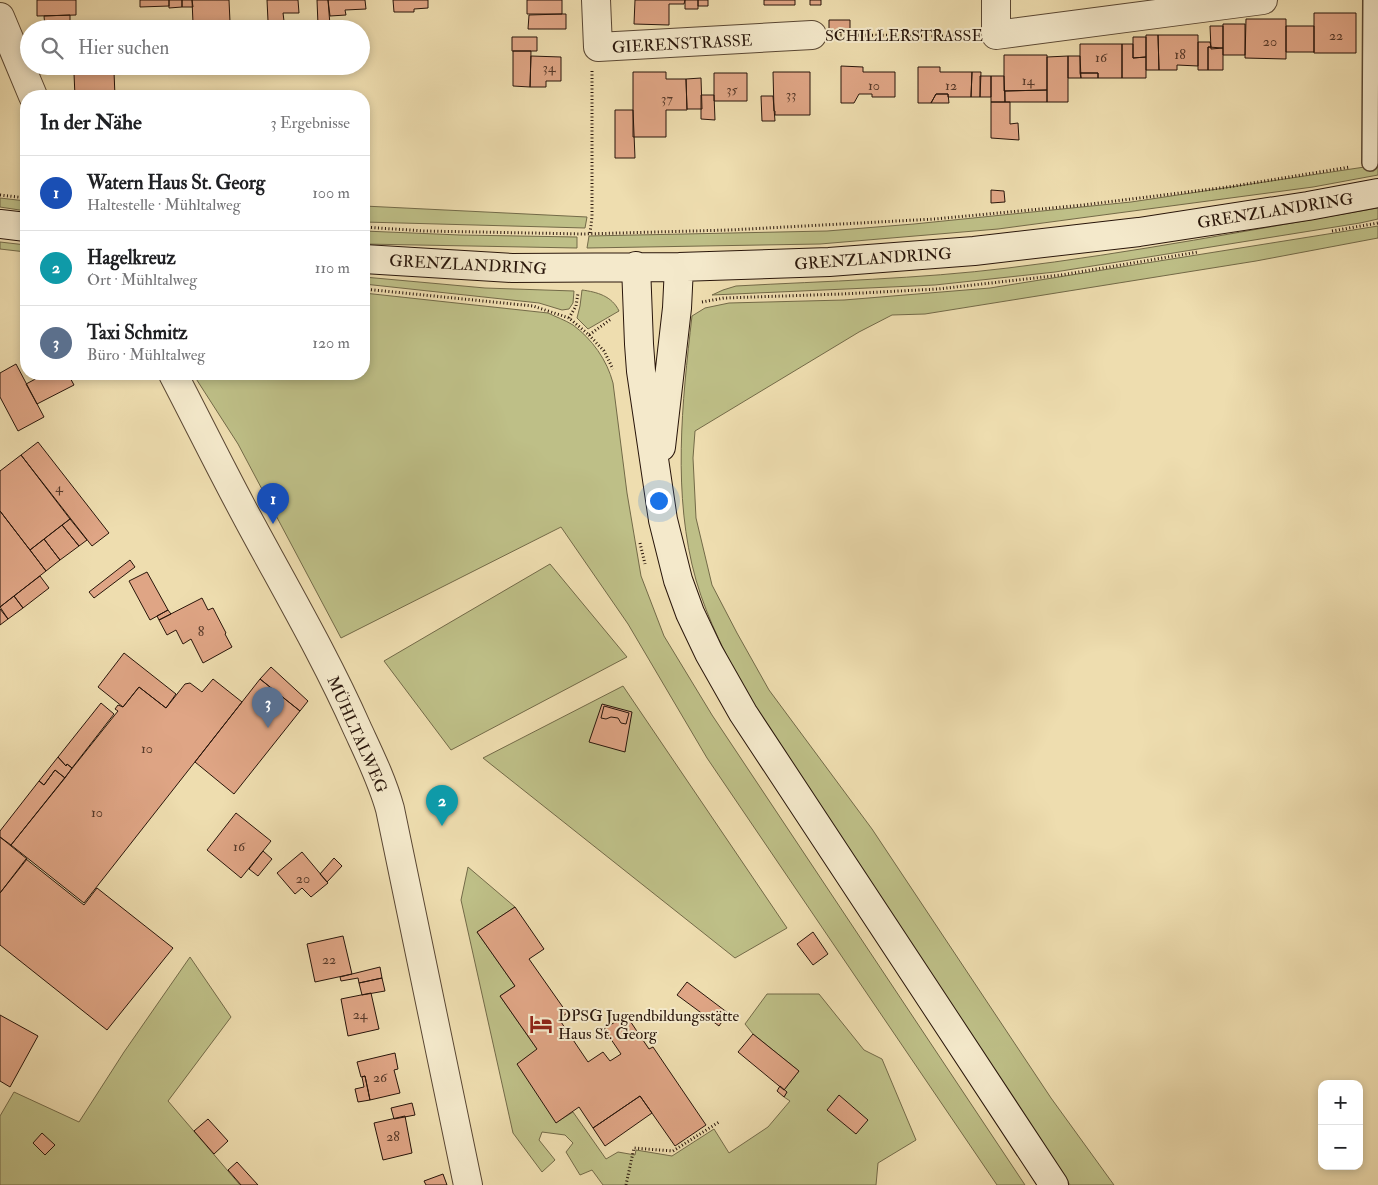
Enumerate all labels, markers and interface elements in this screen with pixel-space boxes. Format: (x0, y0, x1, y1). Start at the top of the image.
search box (20, 20, 370, 75)
street label: SCHILLERSTRASSE (825, 26, 983, 46)
house number: 22 (1329, 27, 1343, 44)
street label: GIERENSTRASSE (611, 30, 753, 58)
house number: 20 (1263, 33, 1277, 50)
icon: search (38, 34, 66, 62)
text: Hier suchen (78, 36, 169, 60)
house number: 18 (1174, 46, 1186, 63)
house number: 16 (1095, 49, 1108, 66)
house number: 34 (543, 59, 557, 76)
house number: 14 (1022, 72, 1036, 89)
house number: 10 (868, 77, 880, 94)
house number: 12 (945, 77, 957, 94)
house number: 35 (726, 81, 739, 98)
house number: 33 (786, 86, 796, 103)
house number: 37 (661, 90, 673, 107)
text: In der Nähe (40, 109, 142, 136)
text: 3 Ergebnisse (270, 113, 350, 133)
text: Watern Haus St. Georg (87, 171, 265, 195)
text: 1 (53, 183, 59, 203)
text: 100 m (312, 183, 350, 203)
street label: GRENZLANDRING (1196, 189, 1355, 233)
text: Haltestelle · Mühltalweg (87, 195, 241, 215)
street label: GRENZLANDRING (794, 244, 952, 274)
text: Hagelkreuz (87, 246, 176, 270)
street label: GRENZLANDRING (389, 251, 547, 279)
text: 2 (52, 258, 60, 278)
text: 110 m (315, 258, 350, 278)
text: Ort · Mühltalweg (87, 270, 197, 290)
text: Taxi Schmitz (87, 321, 188, 345)
text: 3 (53, 333, 59, 353)
text: 120 m (312, 333, 350, 353)
text: Büro · Mühltalweg (87, 345, 205, 365)
house number: 4 (55, 479, 64, 496)
pin: 1 (257, 483, 289, 524)
your location (646, 488, 672, 514)
house number: 8 (198, 623, 205, 640)
street label: MÜHLTALWEG (322, 673, 392, 796)
pin: 3 (252, 687, 284, 728)
house number: 10 (141, 740, 153, 757)
pin: 2 (426, 785, 458, 826)
house number: 10 (91, 804, 103, 821)
house number: 16 (233, 838, 246, 855)
house number: 20 (296, 870, 310, 887)
house number: 22 (322, 951, 336, 968)
house number: 24 (353, 1006, 369, 1023)
place label: DPSG Jugendbildungsstätte Haus St. Georg (558, 1006, 740, 1044)
hotel icon: DPSG Jugendbildungsstätte Haus St. Georg (528, 1011, 554, 1037)
house number: 26 (373, 1069, 388, 1086)
map controls (1318, 1080, 1363, 1170)
button: + (1318, 1080, 1363, 1125)
button: − (1318, 1125, 1363, 1170)
house number: 28 (386, 1128, 400, 1145)

